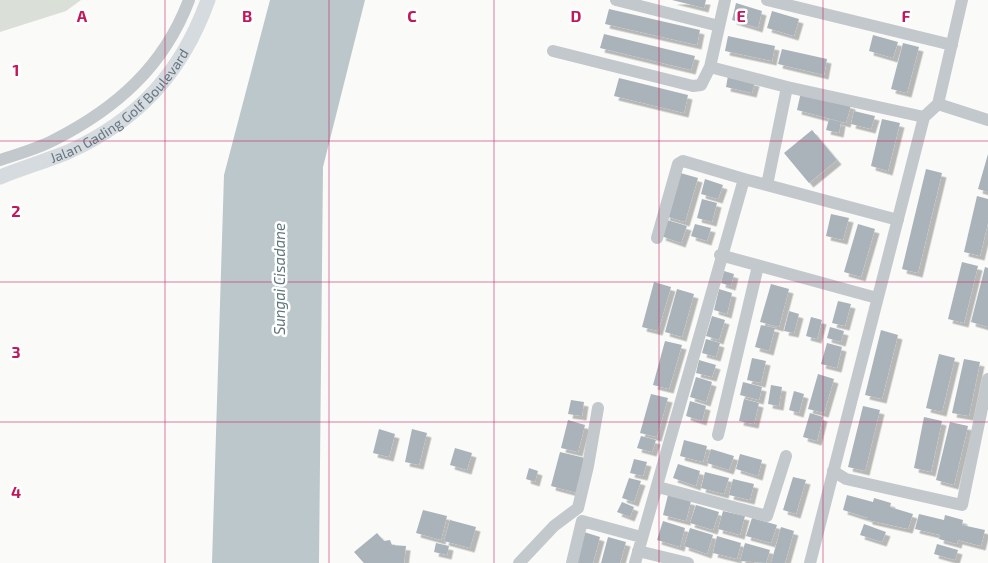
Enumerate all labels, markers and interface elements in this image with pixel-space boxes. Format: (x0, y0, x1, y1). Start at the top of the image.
text: A (77, 6, 88, 25)
text: B (242, 6, 252, 25)
text: C (407, 6, 417, 25)
text: D (571, 6, 582, 25)
text: E (736, 6, 746, 25)
text: F (902, 6, 911, 25)
street label: Jalan Gading Golf Boulevard (48, 45, 192, 166)
text: 1 (13, 60, 19, 79)
text: 2 (11, 201, 21, 220)
water label: Sungai Cisadane (270, 223, 288, 335)
text: 3 (11, 342, 21, 361)
text: 4 (11, 482, 21, 501)

